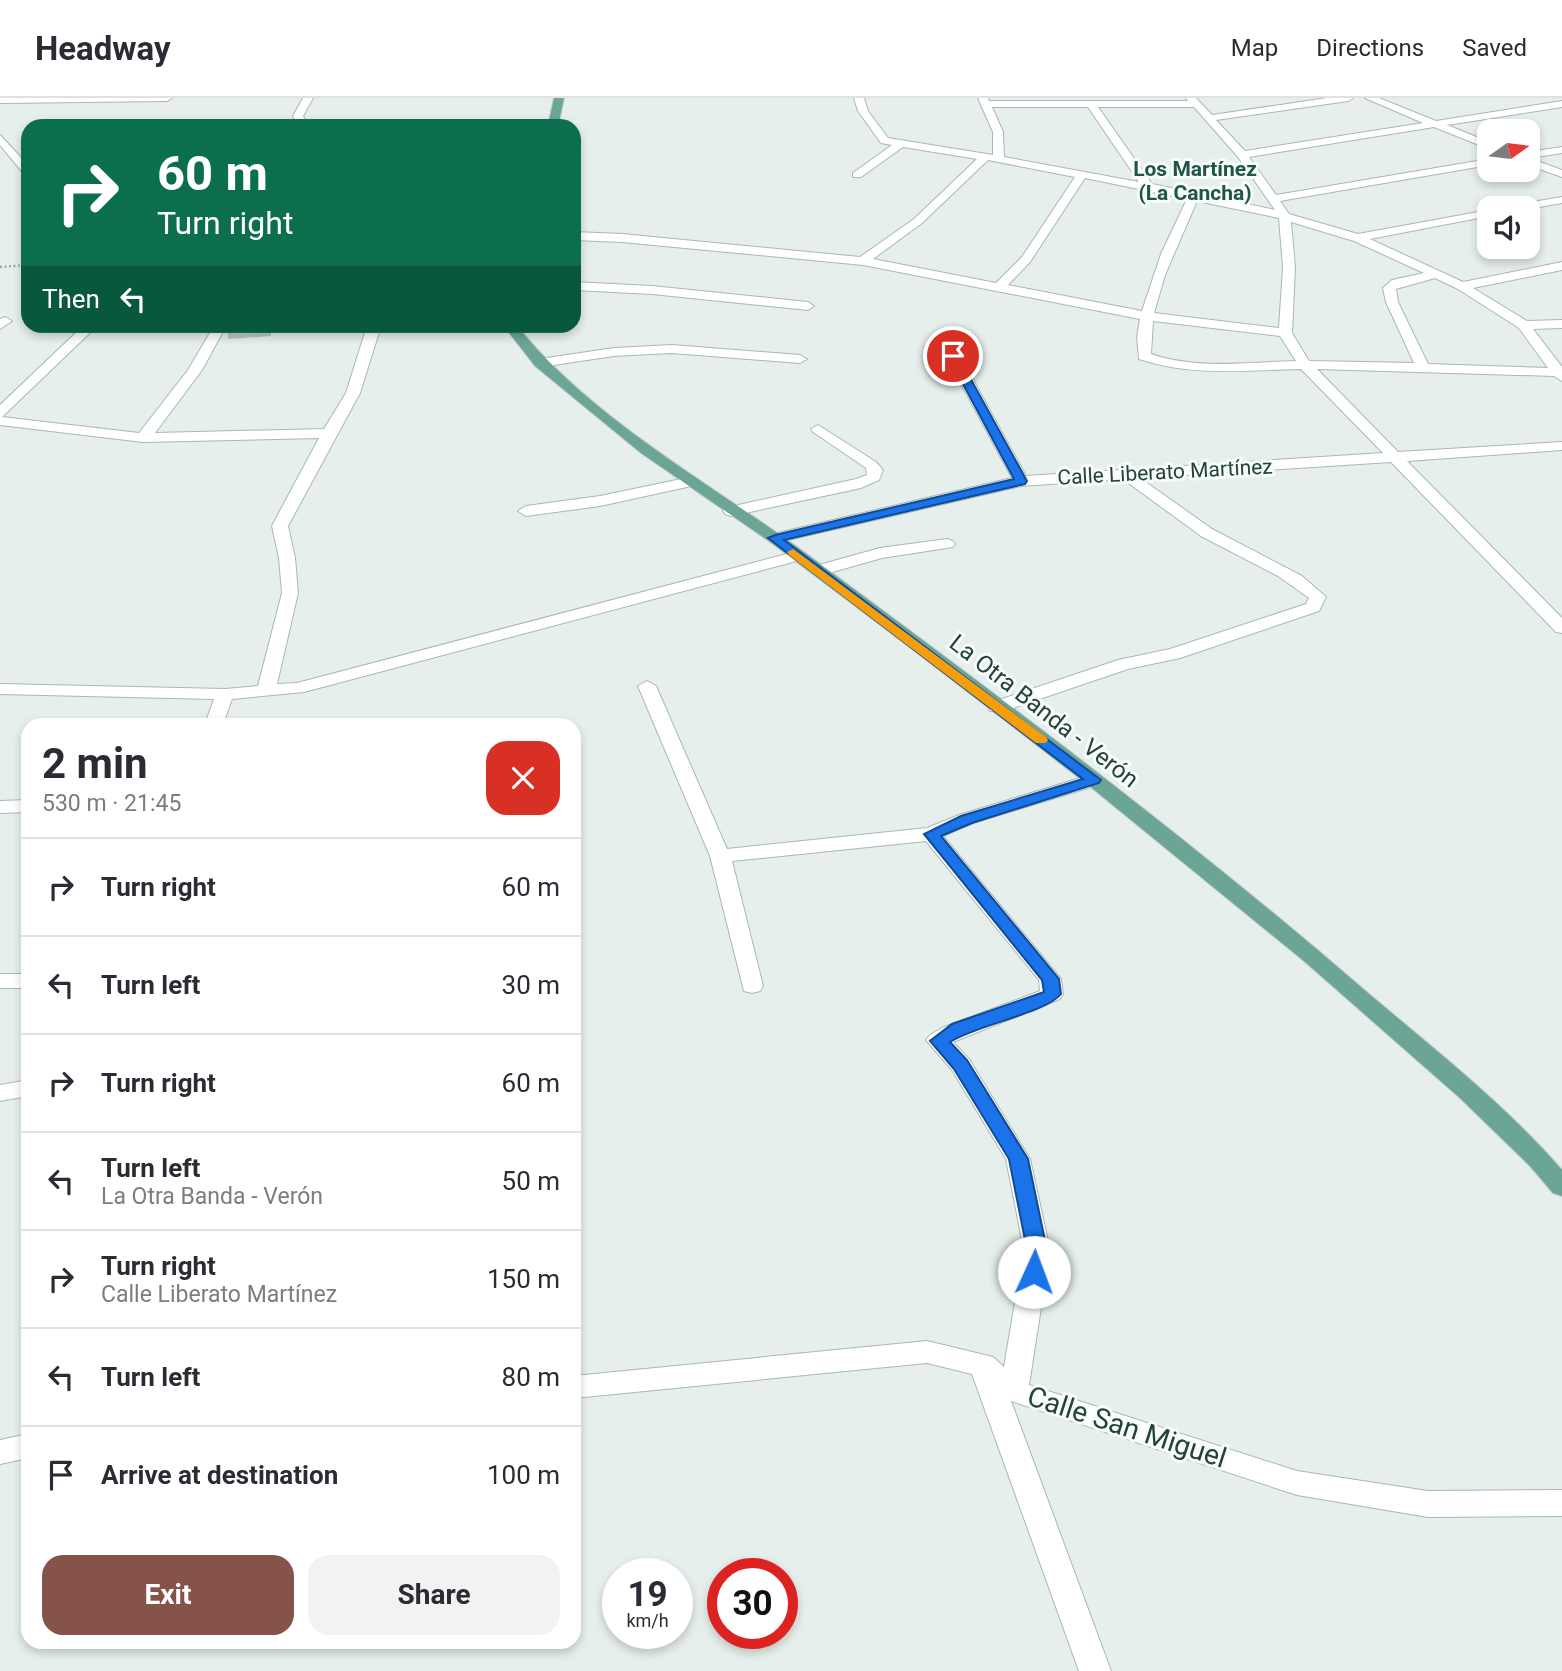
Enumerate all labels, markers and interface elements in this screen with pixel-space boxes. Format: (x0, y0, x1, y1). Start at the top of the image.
text: Headway (35, 29, 171, 68)
text: Map (1231, 34, 1278, 62)
text: Directions (1316, 34, 1424, 62)
text: Saved (1462, 34, 1527, 62)
north arrow (1477, 119, 1540, 182)
map controls (1477, 119, 1540, 259)
text: 60 m (157, 145, 268, 202)
icon: right (42, 147, 133, 238)
district label: Los Martínez (La Cancha) (1133, 157, 1257, 205)
button: sound (1477, 196, 1540, 259)
text: Turn right (157, 204, 293, 242)
icon: left (114, 280, 152, 318)
text: Then (42, 284, 100, 314)
pin (923, 326, 983, 386)
icon: arrive (934, 337, 972, 375)
street label: Calle Liberato Martínez (1057, 454, 1273, 490)
street label: La Otra Banda - Verón (944, 629, 1144, 793)
text: 2 min (42, 739, 148, 788)
button: close (486, 741, 560, 815)
text: 530 m · 21:45 (42, 790, 181, 817)
icon: right (42, 868, 80, 906)
text: Turn right (101, 872, 216, 902)
text: 60 m (502, 872, 560, 902)
icon: left (42, 966, 80, 1004)
text: Turn left (101, 970, 200, 1000)
text: 30 m (502, 970, 560, 1000)
icon: right (42, 1064, 80, 1102)
text: Turn right (101, 1068, 216, 1098)
text: 60 m (502, 1068, 560, 1098)
text: Turn left (101, 1153, 200, 1183)
icon: left (42, 1162, 80, 1200)
text: 50 m (502, 1166, 560, 1196)
text: La Otra Banda - Verón (101, 1183, 323, 1210)
position arrow (997, 1235, 1071, 1309)
text: Turn right (101, 1251, 216, 1281)
icon: right (42, 1260, 80, 1298)
text: 150 m (487, 1264, 560, 1294)
text: Calle Liberato Martínez (101, 1281, 337, 1308)
icon: left (42, 1358, 80, 1396)
text: Turn left (101, 1362, 200, 1392)
text: 80 m (502, 1362, 560, 1392)
street label: Calle San Miguel (1023, 1379, 1231, 1475)
icon: arrive (42, 1456, 80, 1494)
text: Arrive at destination (101, 1460, 338, 1490)
text: 100 m (487, 1460, 560, 1490)
button: Exit (42, 1555, 294, 1635)
button: Share (308, 1555, 560, 1635)
speed limit sign: 30 (707, 1558, 798, 1649)
text: 19 (627, 1574, 668, 1615)
text: km/h (626, 1610, 669, 1631)

